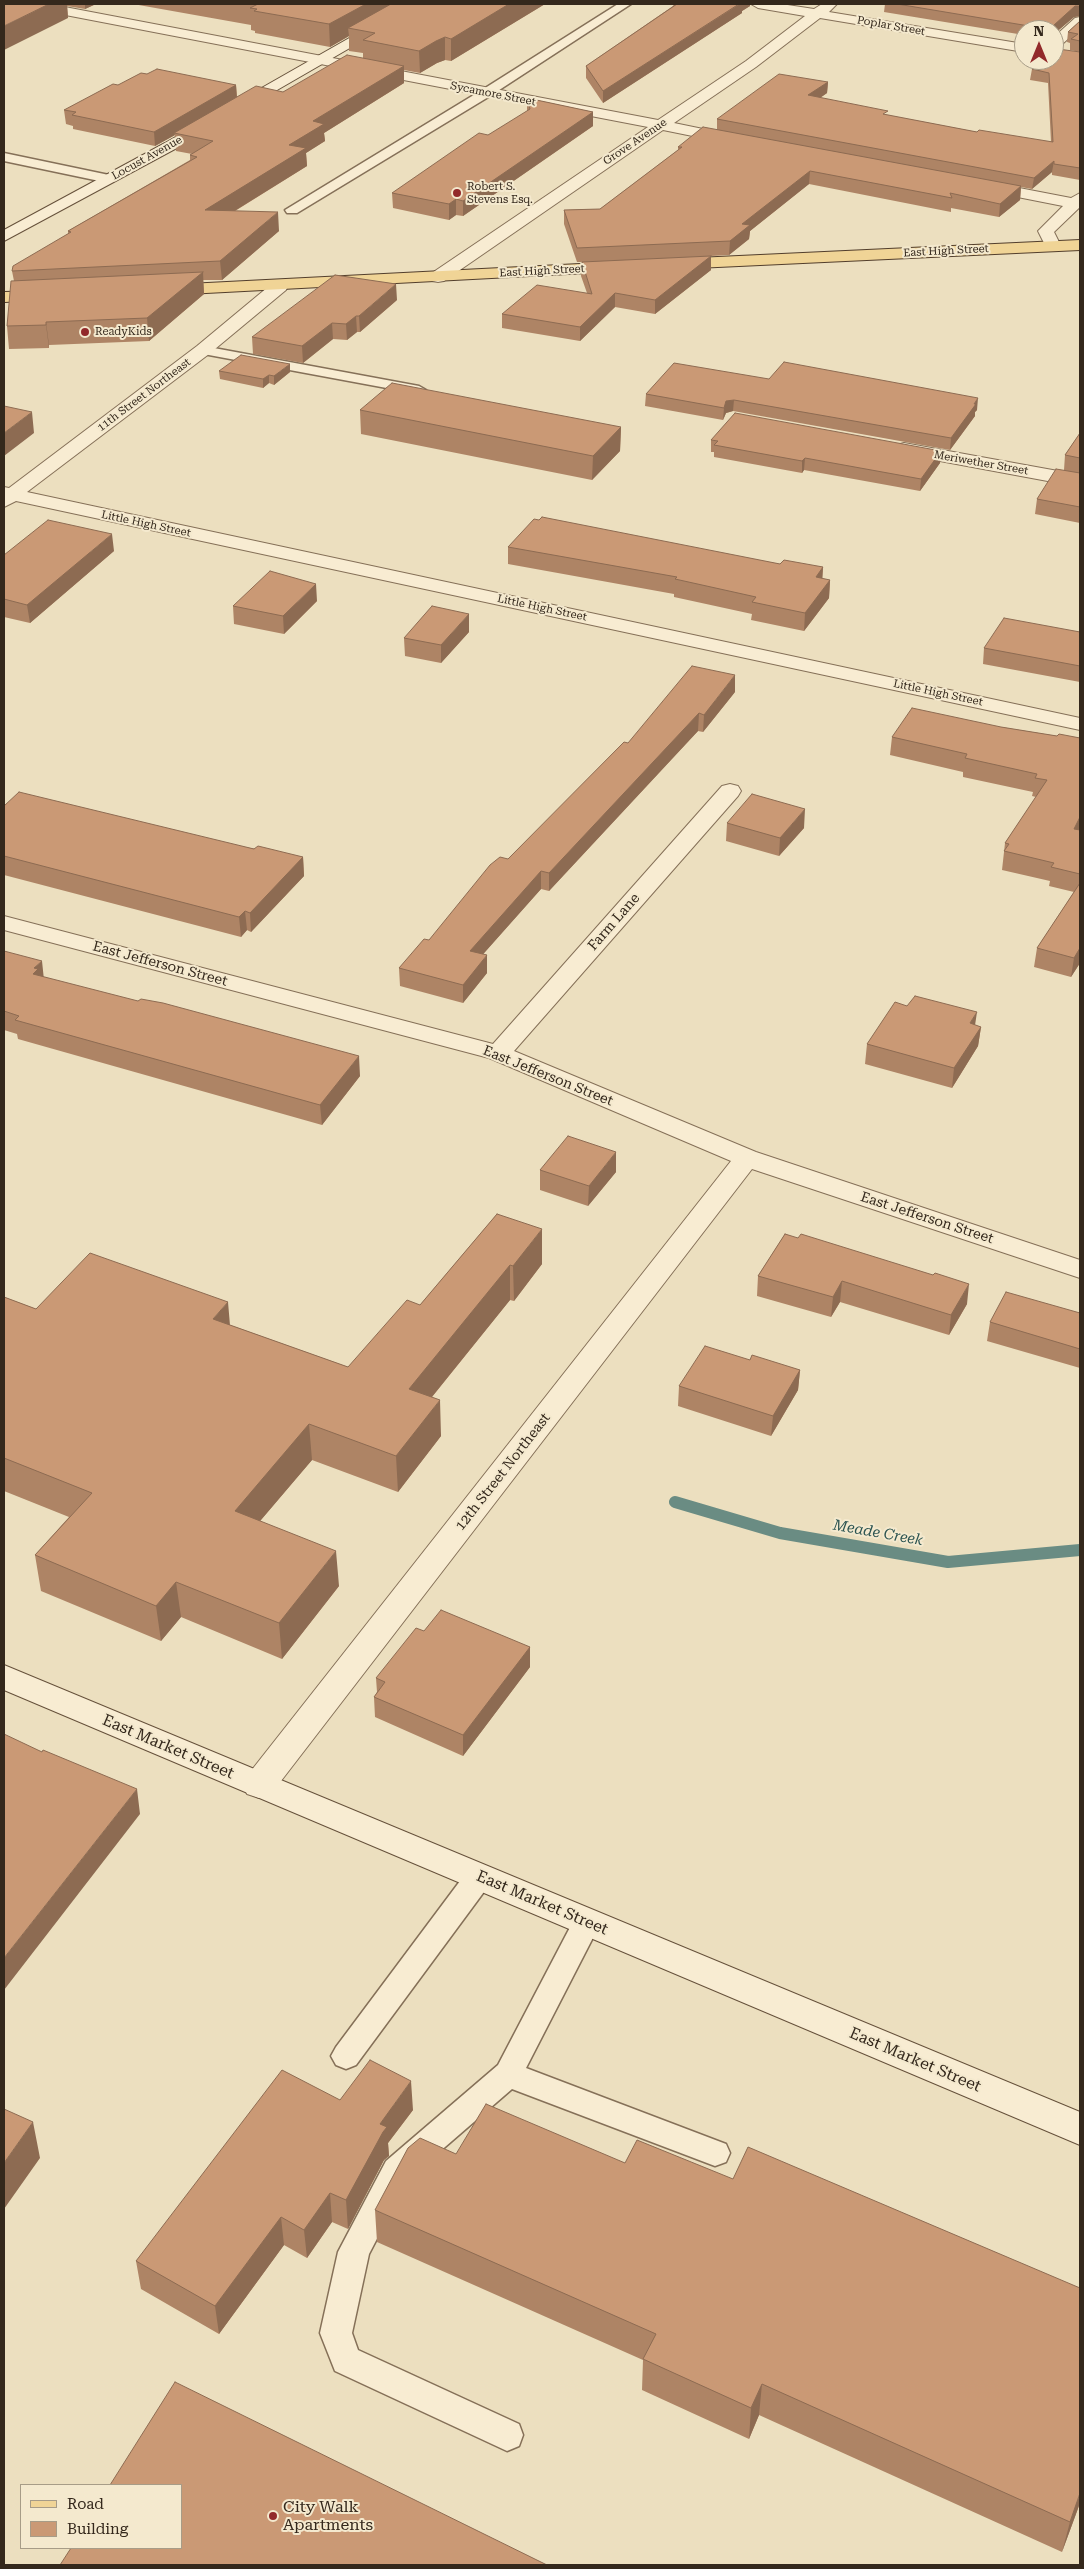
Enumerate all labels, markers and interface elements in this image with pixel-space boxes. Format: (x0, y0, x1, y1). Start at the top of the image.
street label: Poplar Street (856, 14, 926, 38)
north arrow (1014, 20, 1064, 70)
text: N (1034, 23, 1044, 39)
street label: Sycamore Street (449, 79, 537, 109)
street label: Grove Avenue (601, 116, 669, 168)
street label: Locust Avenue (110, 133, 184, 183)
place label: Robert S. Stevens Esq. (467, 180, 533, 206)
marker: Robert S. Stevens Esq. (451, 187, 463, 199)
street label: East High Street (903, 242, 989, 260)
street label: East High Street (499, 262, 585, 280)
place label: ReadyKids (95, 325, 152, 339)
marker: ReadyKids (79, 326, 91, 338)
street label: 11th Street Northeast (95, 356, 193, 434)
street label: Meriwether Street (933, 448, 1029, 478)
street label: Little High Street (100, 508, 192, 540)
street label: Little High Street (496, 592, 588, 624)
street label: Little High Street (892, 677, 984, 709)
street label: Farm Lane (585, 890, 643, 954)
street label: East Jefferson Street (91, 938, 229, 990)
street label: East Jefferson Street (480, 1042, 616, 1110)
street label: East Jefferson Street (858, 1189, 996, 1247)
street label: 12th Street Northeast (452, 1410, 554, 1534)
water label: Meade Creek (832, 1516, 924, 1550)
street label: East Market Street (99, 1711, 237, 1783)
street label: East Market Street (473, 1867, 611, 1939)
street label: East Market Street (846, 2024, 984, 2096)
legend (20, 2484, 182, 2549)
text: Road (67, 2495, 104, 2513)
place label: City Walk Apartments (283, 2497, 373, 2535)
marker: City Walk Apartments (267, 2510, 279, 2522)
text: Building (67, 2520, 128, 2538)

